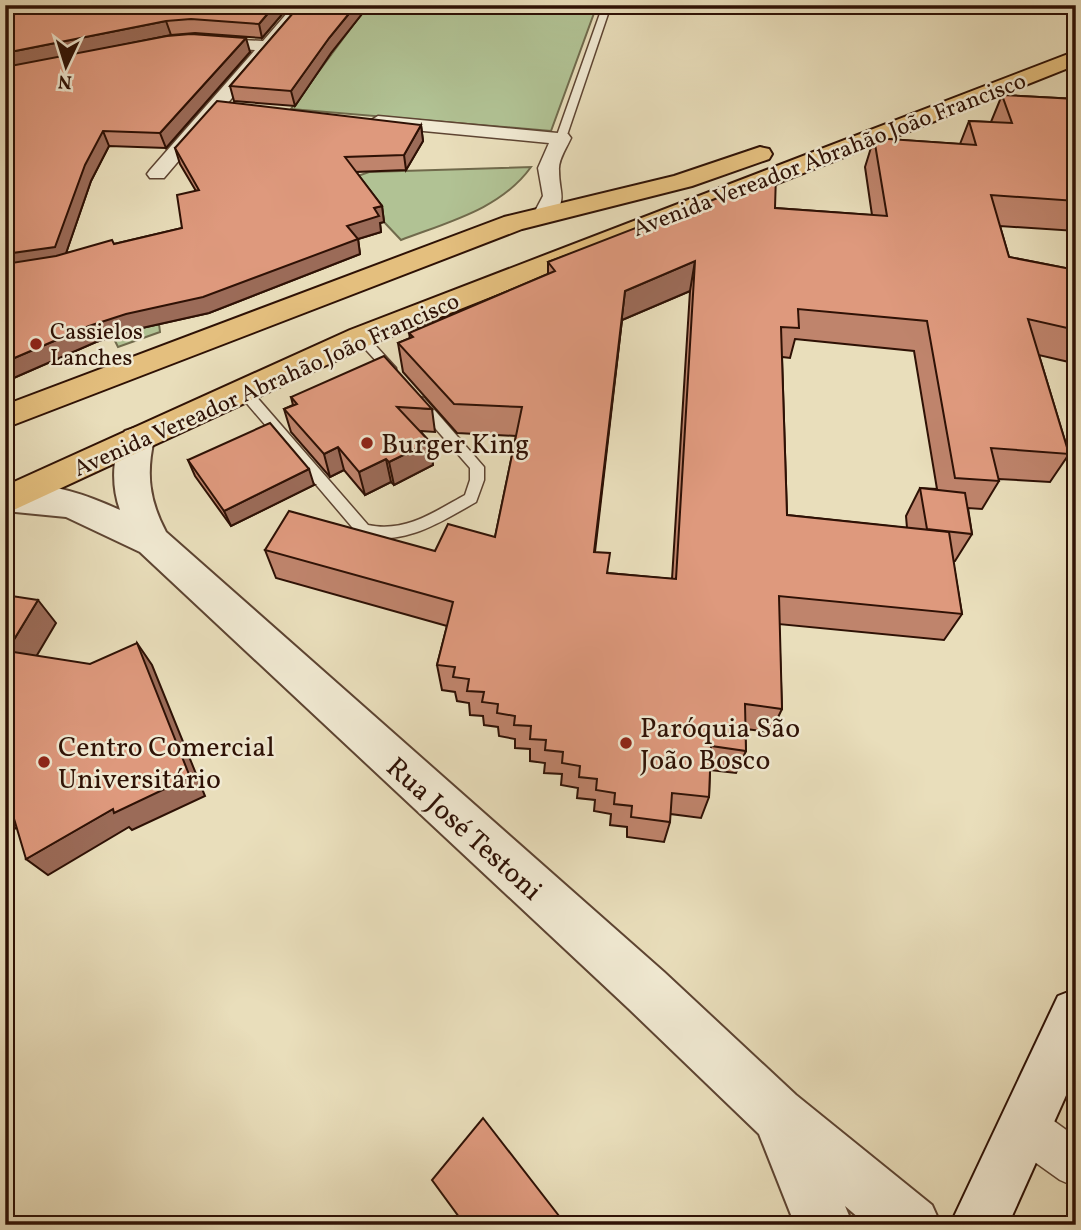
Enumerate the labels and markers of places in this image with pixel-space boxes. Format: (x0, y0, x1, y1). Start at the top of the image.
place label: Cassielos Lanches (50, 317, 143, 375)
marker: Cassielos Lanches (28, 336, 44, 352)
place label: Burger King (381, 426, 529, 465)
marker: Burger King (359, 435, 375, 451)
place label: Paróquia São João Bosco (640, 710, 800, 781)
place label: Centro Comercial Universitário (58, 729, 275, 800)
marker: Paróquia São João Bosco (618, 735, 634, 751)
marker: Centro Comercial Universitário (36, 754, 52, 770)

